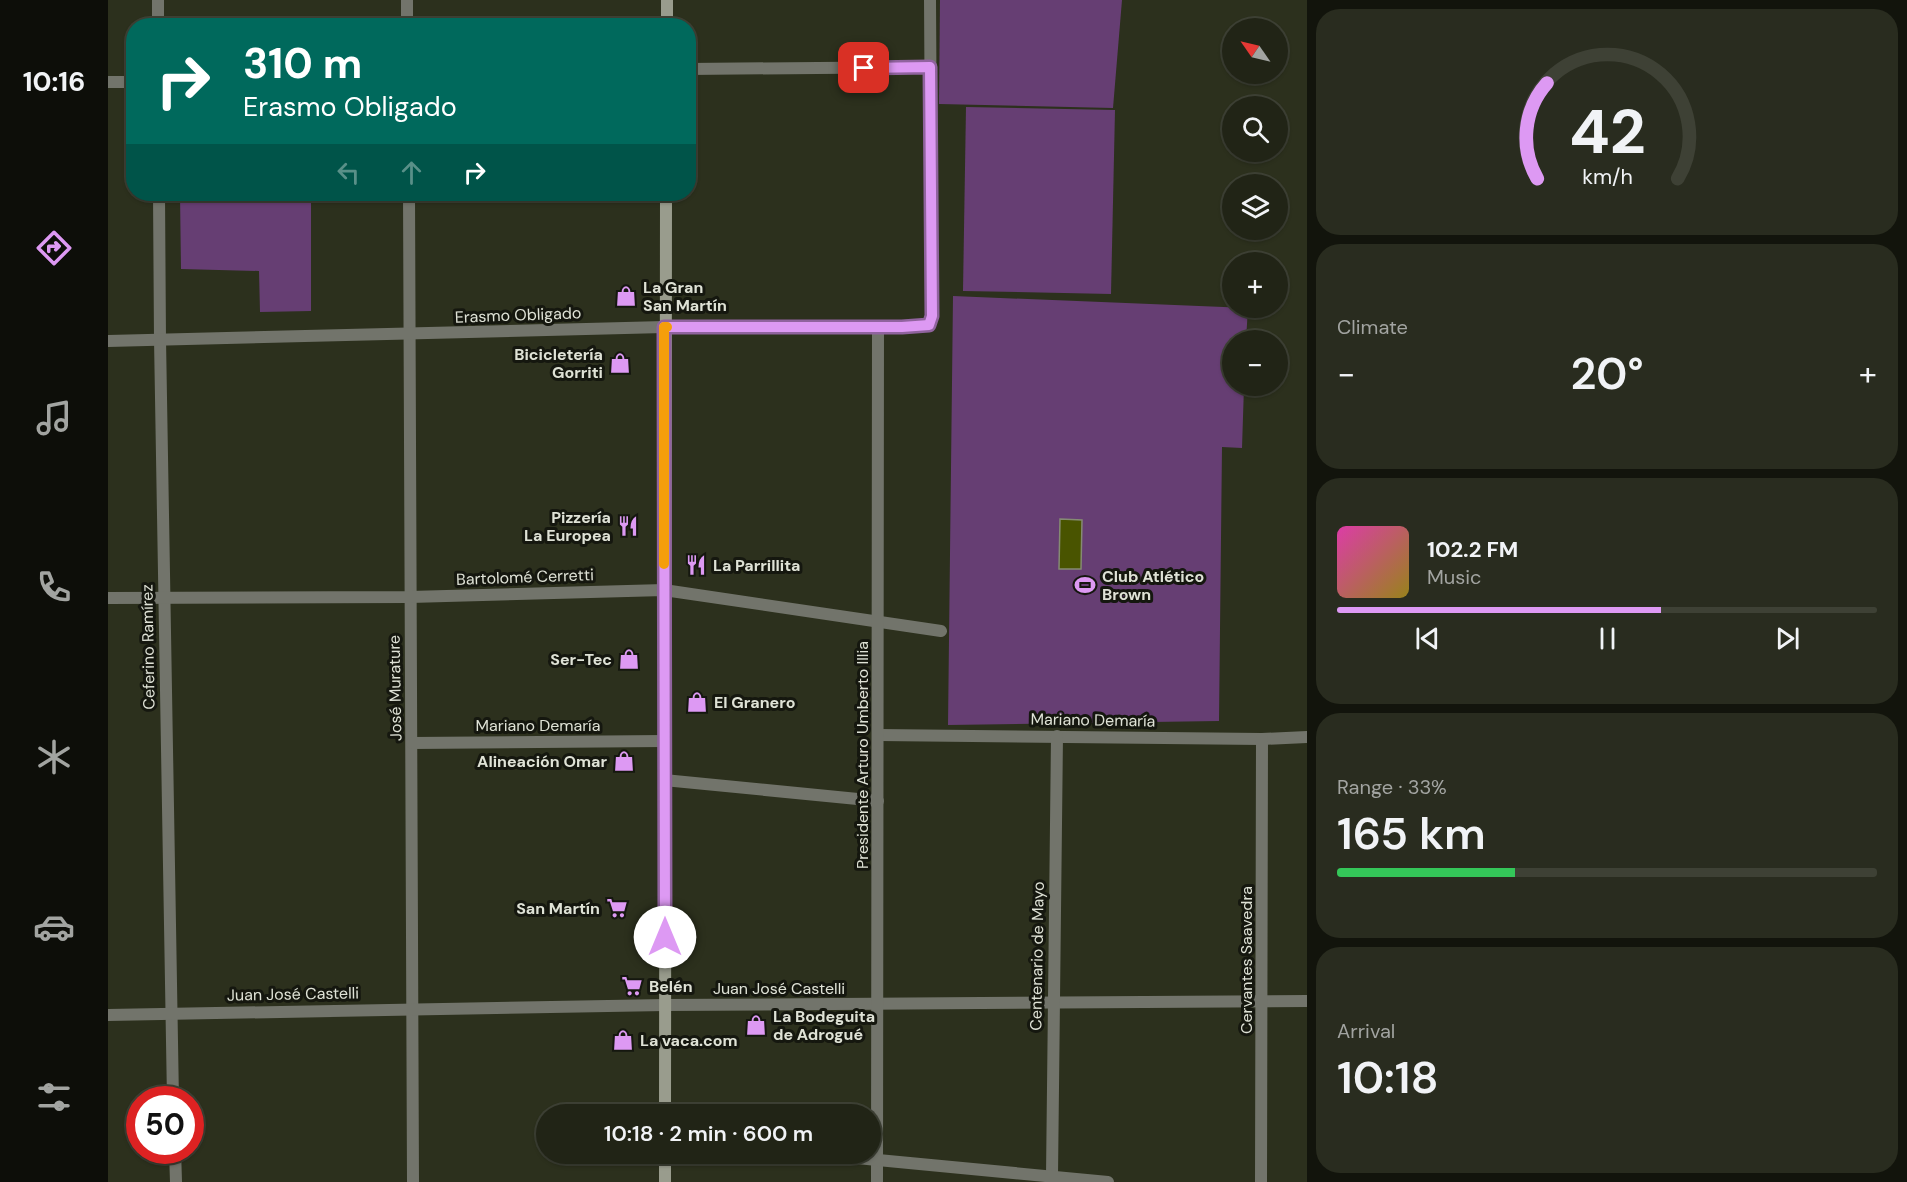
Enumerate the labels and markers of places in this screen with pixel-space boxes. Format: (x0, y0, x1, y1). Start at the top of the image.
pin (838, 42, 889, 93)
place label: La Gran San Martín (643, 277, 727, 316)
shop icon: La Gran San Martín (614, 284, 638, 308)
place label: Bicicletería Gorriti (514, 344, 603, 383)
shop icon: Bicicletería Gorriti (608, 351, 632, 375)
place label: Pizzería La Europea (524, 507, 611, 546)
restaurant icon: Pizzería La Europea (616, 514, 640, 538)
restaurant icon: La Parrillita (684, 553, 708, 577)
place label: La Parrillita (713, 555, 800, 576)
place label: Club Atlético Brown (1102, 566, 1204, 605)
sports icon: Club Atlético Brown (1073, 573, 1097, 597)
shop icon: Ser-Tec (617, 647, 641, 671)
place label: Ser-Tec (550, 649, 612, 670)
shop icon: El Granero (685, 690, 709, 714)
place label: El Granero (714, 692, 795, 713)
shop icon: Alineación Omar (612, 749, 636, 773)
place label: Alineación Omar (477, 751, 607, 772)
supermarket icon: San Martín (605, 896, 629, 920)
place label: San Martín (516, 898, 600, 919)
supermarket icon: Belén (620, 974, 644, 998)
place label: Belén (649, 976, 693, 997)
place label: La Bodeguita de Adrogué (773, 1006, 875, 1045)
shop icon: La Bodeguita de Adrogué (744, 1013, 768, 1037)
shop icon: La vaca.com (611, 1028, 635, 1052)
place label: La vaca.com (640, 1030, 738, 1051)

